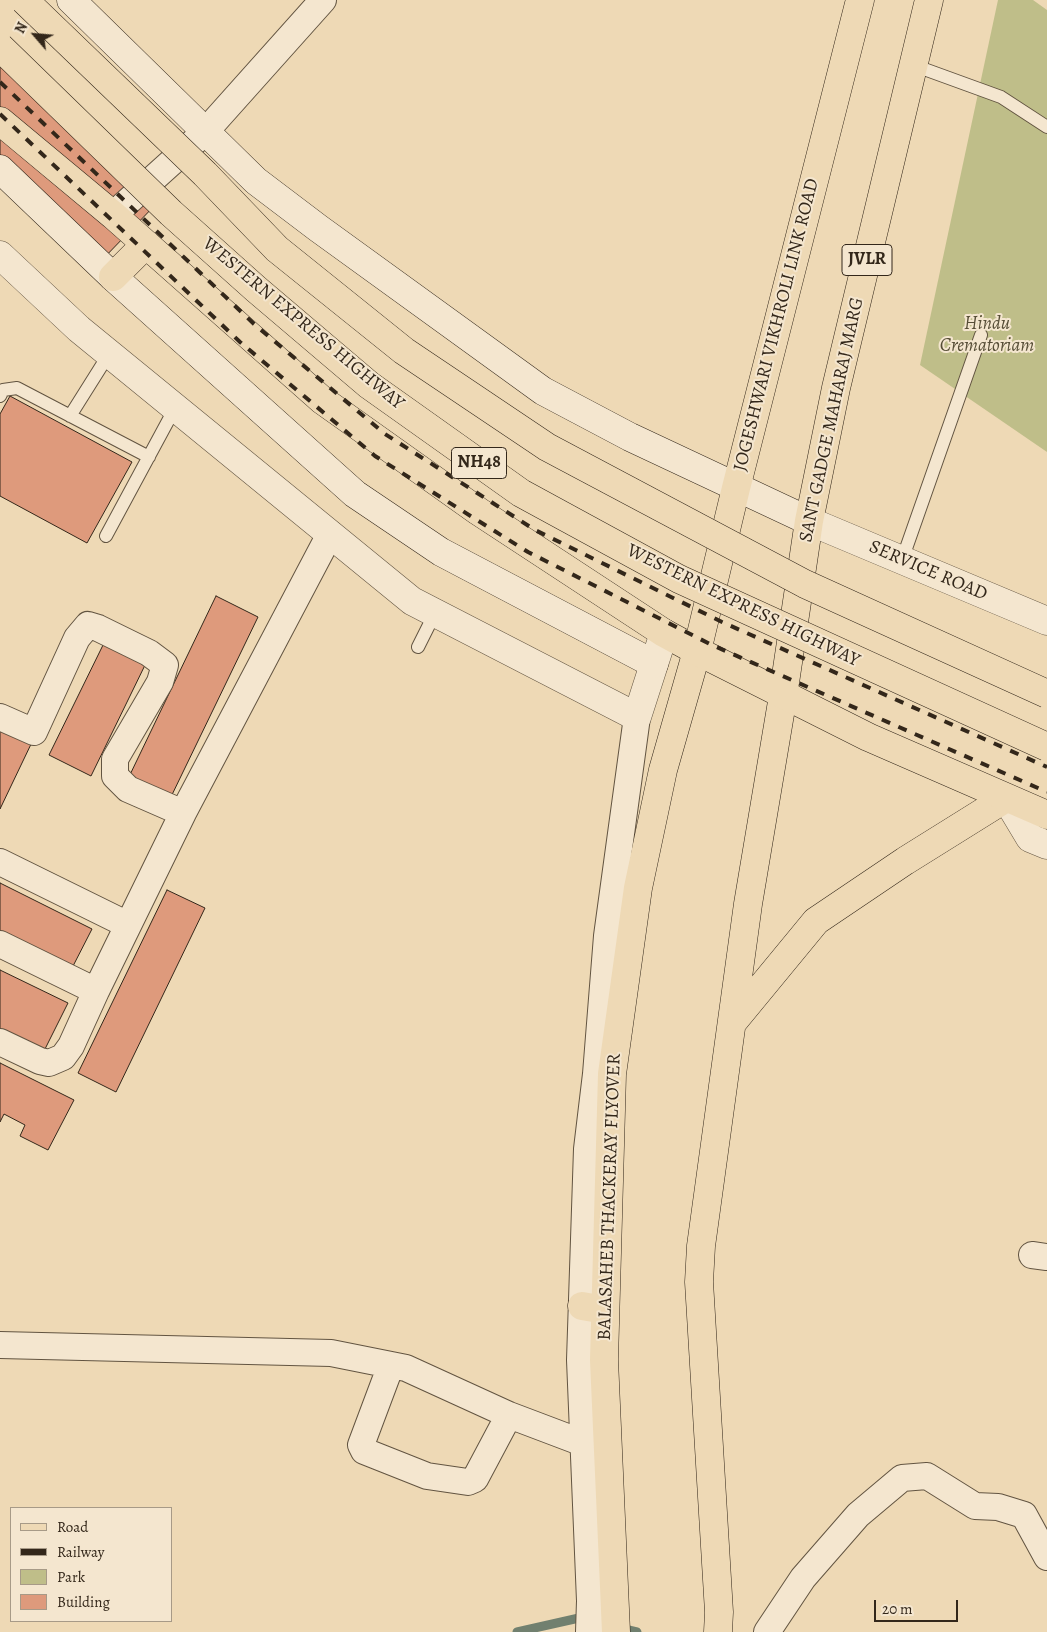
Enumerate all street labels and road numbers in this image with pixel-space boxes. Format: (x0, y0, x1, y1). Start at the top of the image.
street label: JOGESHWARI VIKHROLI LINK ROAD (729, 176, 825, 474)
street label: WESTERN EXPRESS HIGHWAY (198, 233, 408, 415)
road number: JVLR (842, 244, 892, 276)
street label: SANT GADGE MAHARAJ MARG (795, 296, 869, 544)
road number: NH48 (452, 448, 506, 478)
street label: SERVICE ROAD (865, 536, 991, 606)
street label: WESTERN EXPRESS HIGHWAY (623, 540, 863, 672)
street label: BALASAHEB THACKERAY FLYOVER (594, 1053, 626, 1341)

